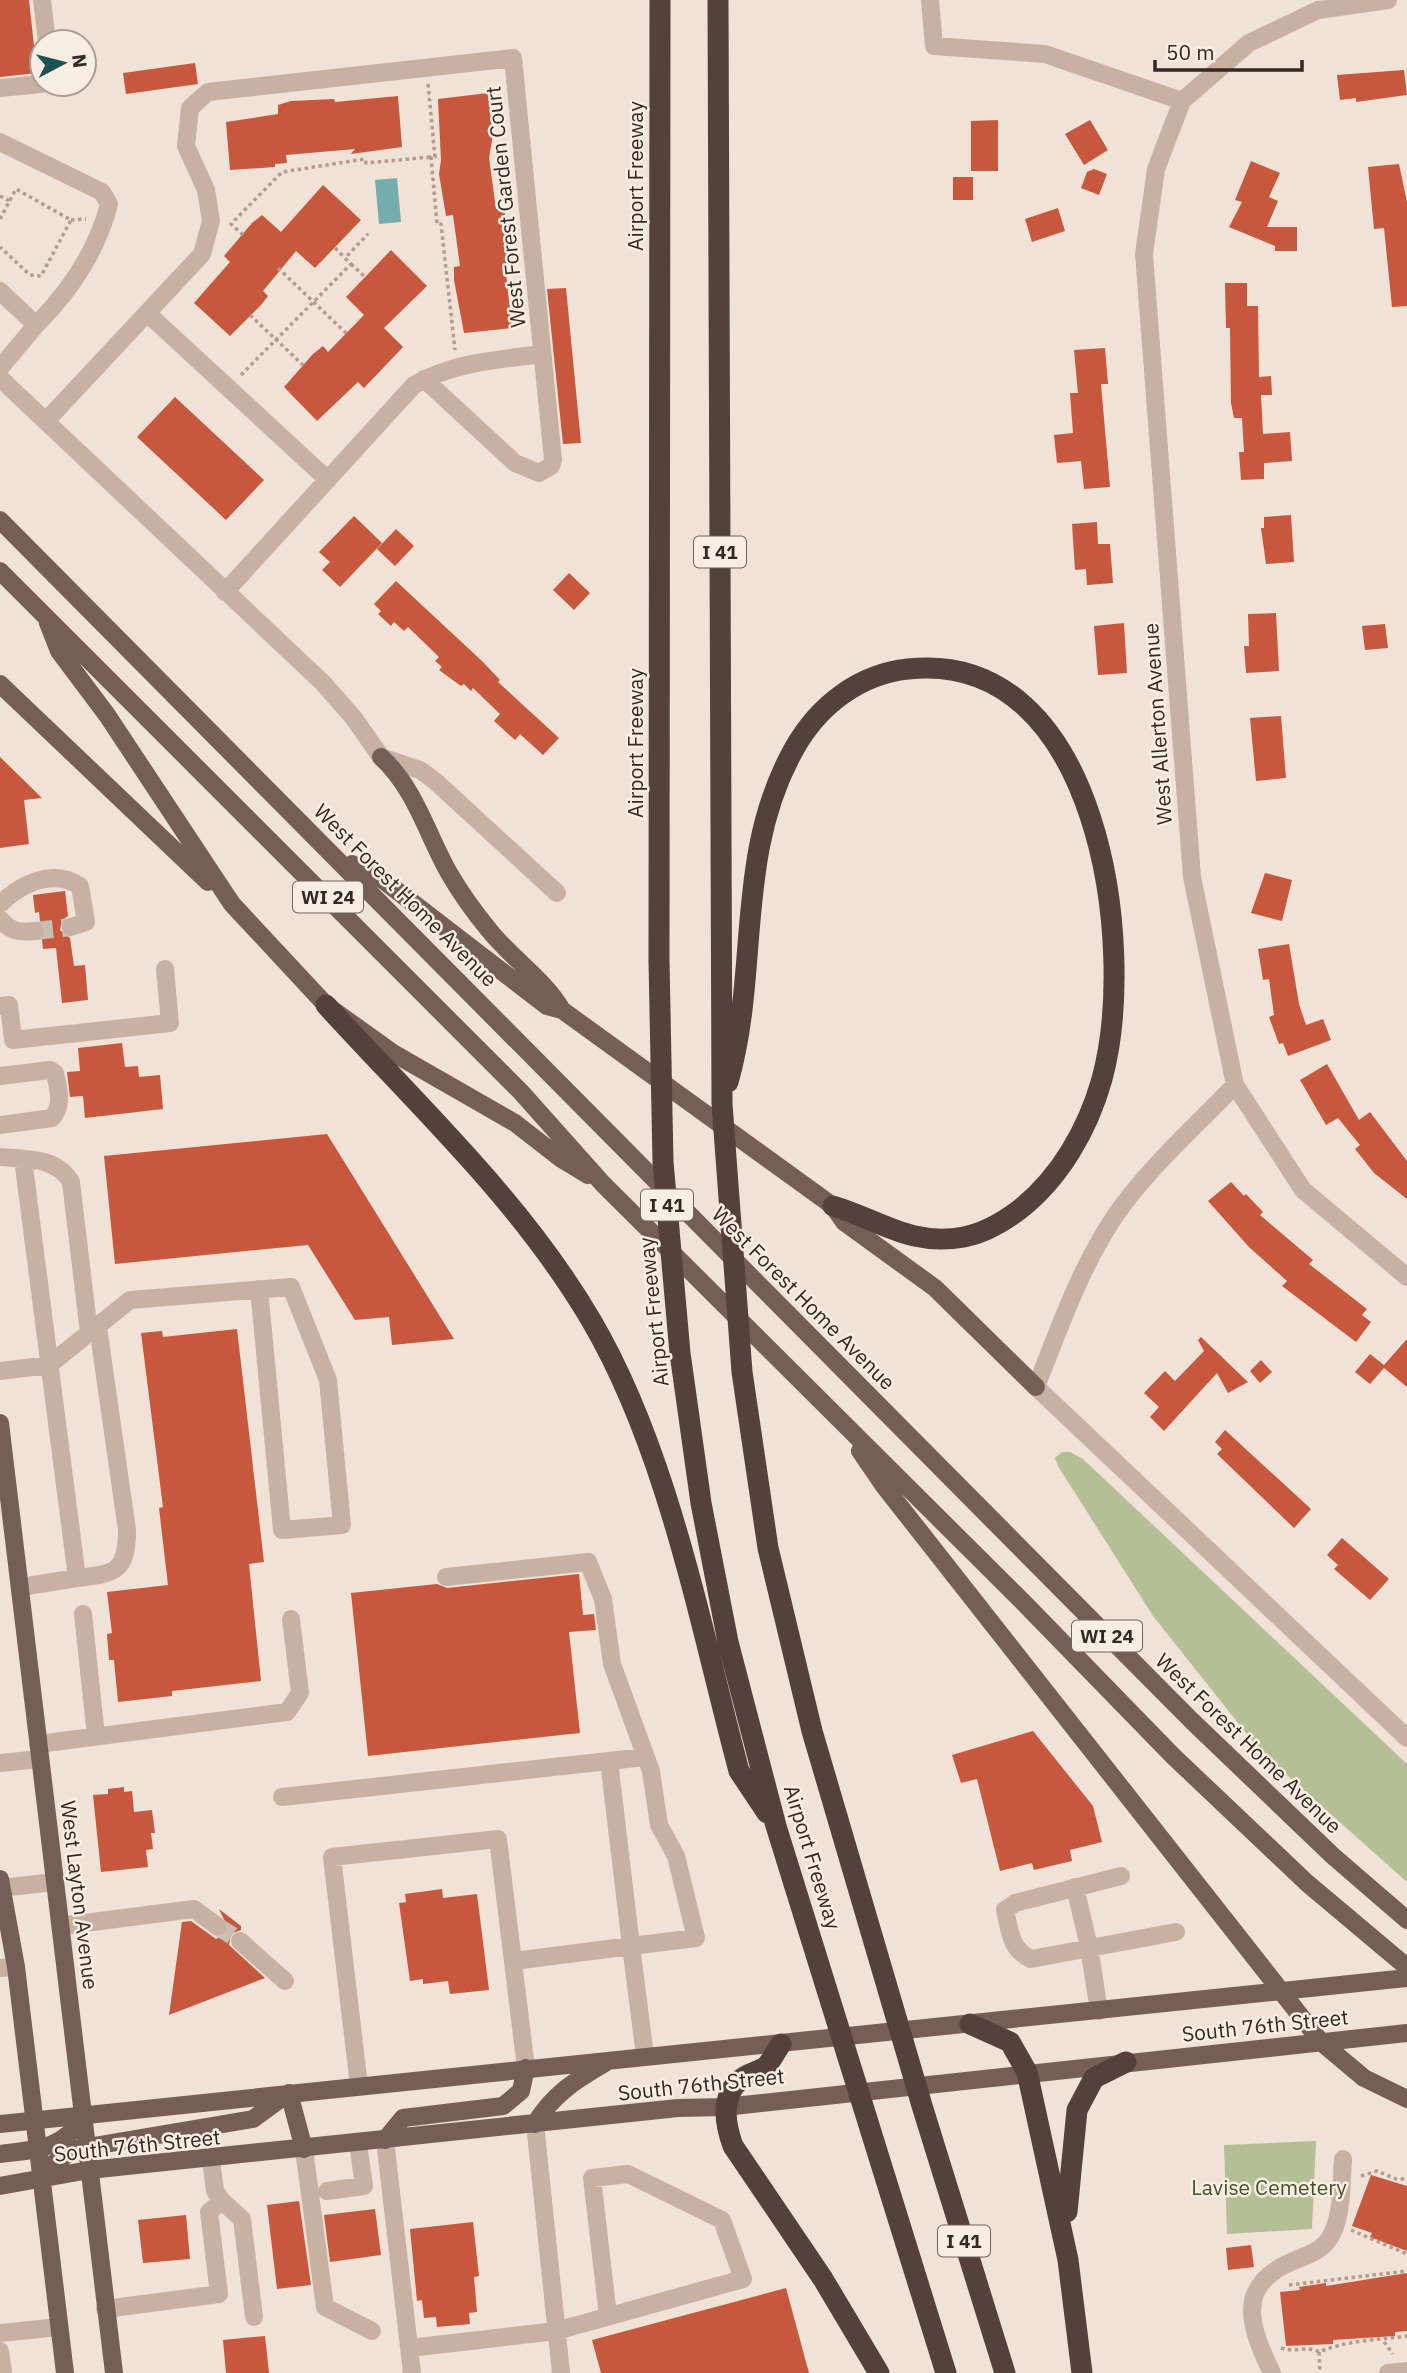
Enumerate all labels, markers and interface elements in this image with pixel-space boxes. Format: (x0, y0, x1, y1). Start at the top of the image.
north arrow (28, 28, 98, 98)
scale bar (1155, 28, 1302, 72)
text: 50 m (1166, 38, 1215, 66)
text: N (67, 53, 93, 69)
street label: West Forest Garden Court (478, 85, 532, 329)
street label: Airport Freeway (621, 101, 649, 251)
road number: I 41 (694, 537, 746, 568)
street label: West Allerton Avenue (1136, 622, 1178, 826)
street label: Airport Freeway (621, 668, 649, 818)
street label: West Forest Home Avenue (308, 797, 504, 993)
road number: WI 24 (293, 882, 363, 912)
road number: I 41 (641, 1190, 693, 1220)
street label: West Forest Home Avenue (706, 1200, 902, 1396)
street label: Airport Freeway (631, 1235, 675, 1388)
road number: WI 24 (1072, 1620, 1142, 1652)
street label: West Forest Home Avenue (1150, 1647, 1348, 1839)
street label: Airport Freeway (778, 1781, 848, 1933)
street label: West Layton Avenue (54, 1799, 106, 1991)
street label: South 76th Street (1180, 2002, 1350, 2048)
street label: South 76th Street (616, 2061, 786, 2107)
street label: South 76th Street (52, 2122, 222, 2168)
park label: Lavise Cemetery (1191, 2173, 1347, 2201)
road number: I 41 (938, 2226, 990, 2256)

